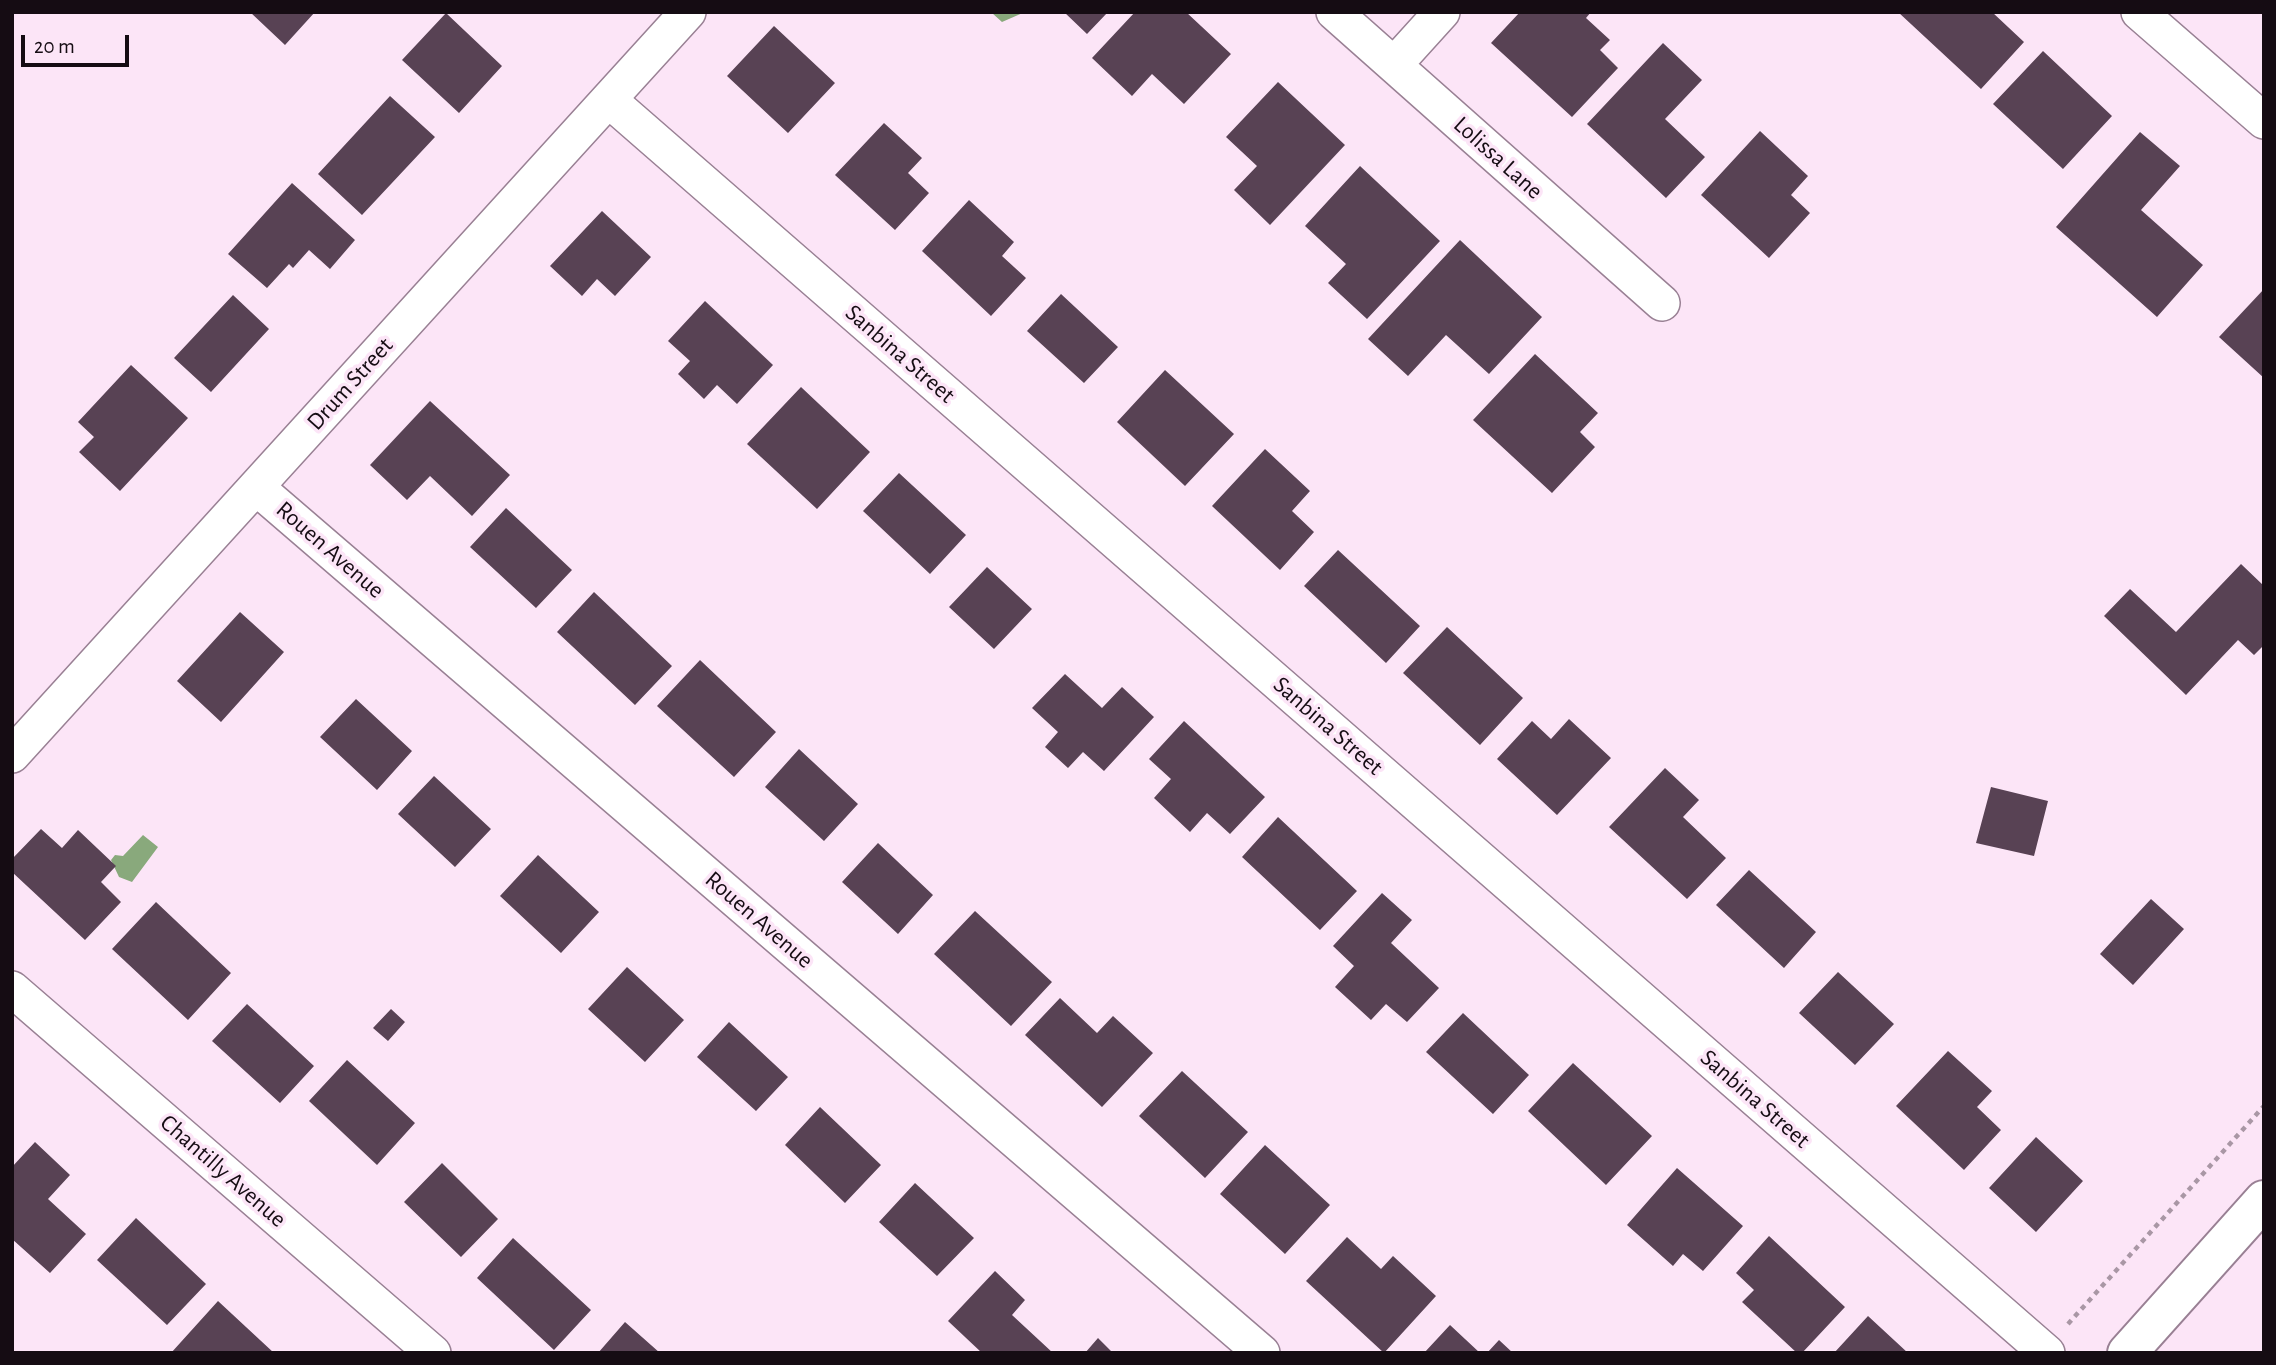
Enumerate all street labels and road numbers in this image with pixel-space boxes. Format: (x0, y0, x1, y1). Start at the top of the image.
street label: Lolissa Lane (1447, 110, 1549, 206)
street label: Sanbina Street (839, 298, 961, 410)
street label: Drum Street (301, 332, 399, 436)
street label: Rouen Avenue (270, 495, 390, 605)
street label: Sanbina Street (1267, 670, 1389, 782)
street label: Rouen Avenue (699, 865, 819, 975)
street label: Sanbina Street (1694, 1043, 1816, 1155)
street label: Chantilly Avenue (154, 1108, 292, 1234)

